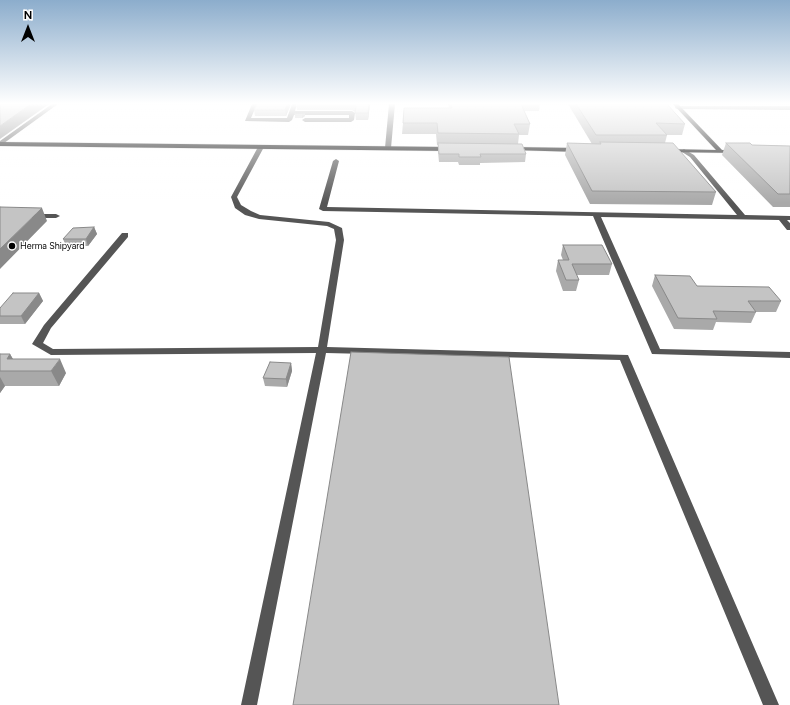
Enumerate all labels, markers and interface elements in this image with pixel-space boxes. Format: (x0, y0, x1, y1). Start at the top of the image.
north arrow (8, 8, 48, 48)
text: N (24, 9, 32, 22)
marker: Herma Shipyard (7, 241, 17, 251)
place label: Herma Shipyard (20, 241, 85, 251)

